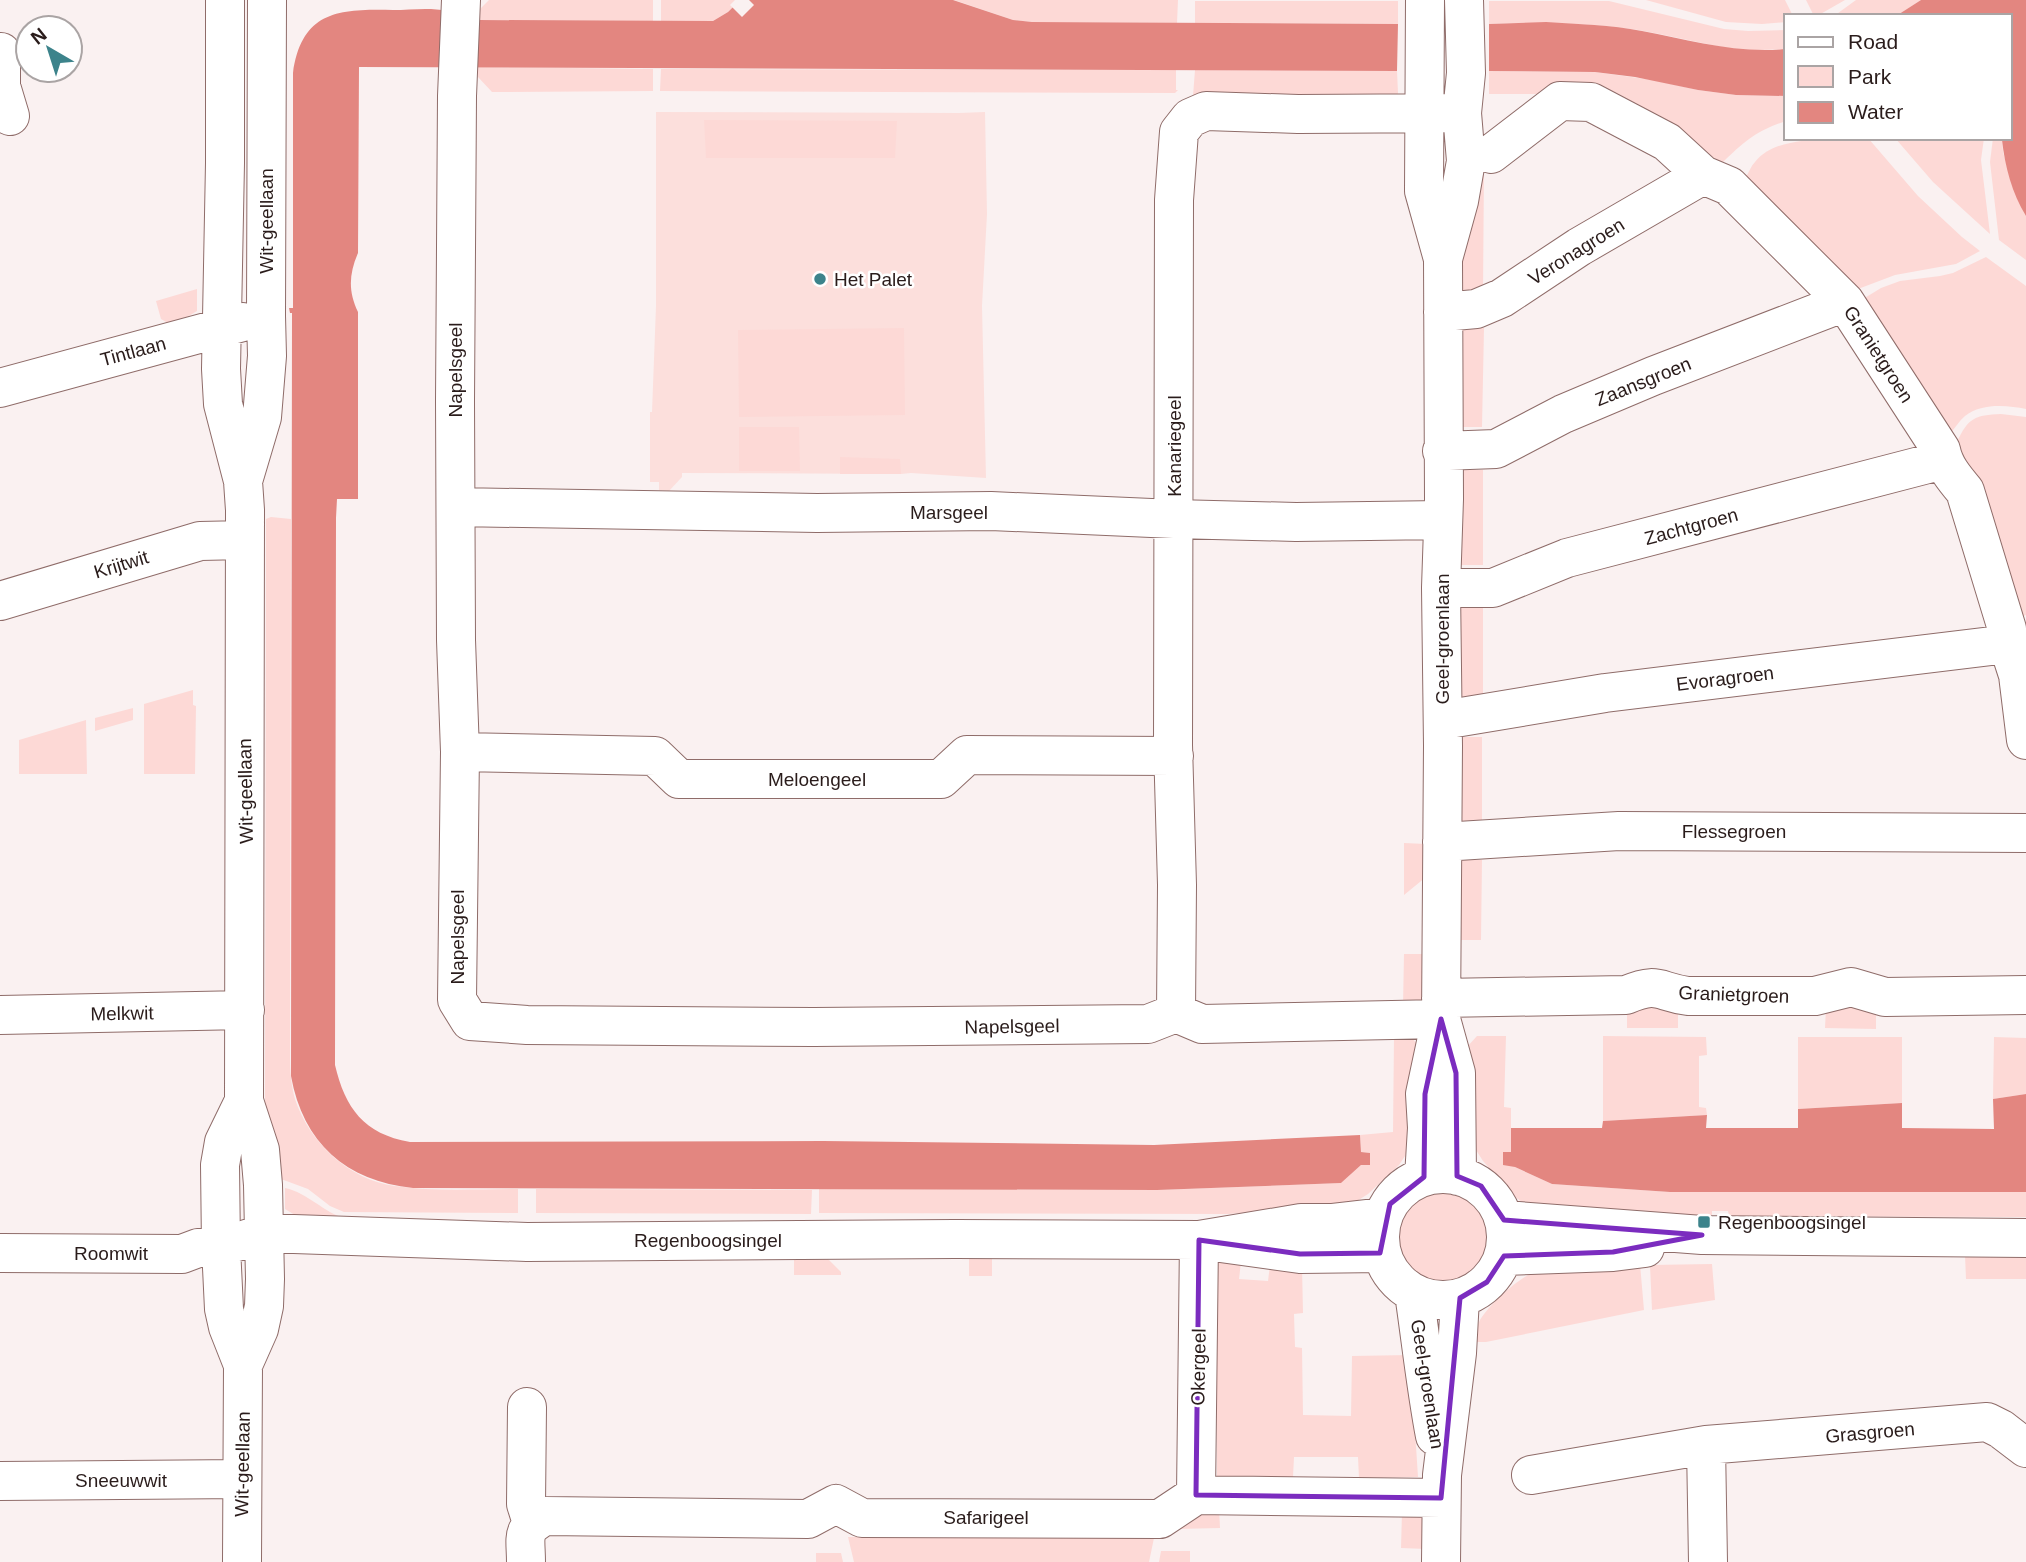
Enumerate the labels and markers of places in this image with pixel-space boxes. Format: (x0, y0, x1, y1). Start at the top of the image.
place label: Het Palet (834, 269, 913, 290)
marker: Het Palet (812, 271, 828, 287)
place label: Regenboogsingel (1718, 1212, 1866, 1233)
marker: Regenboogsingel (1696, 1214, 1712, 1230)

